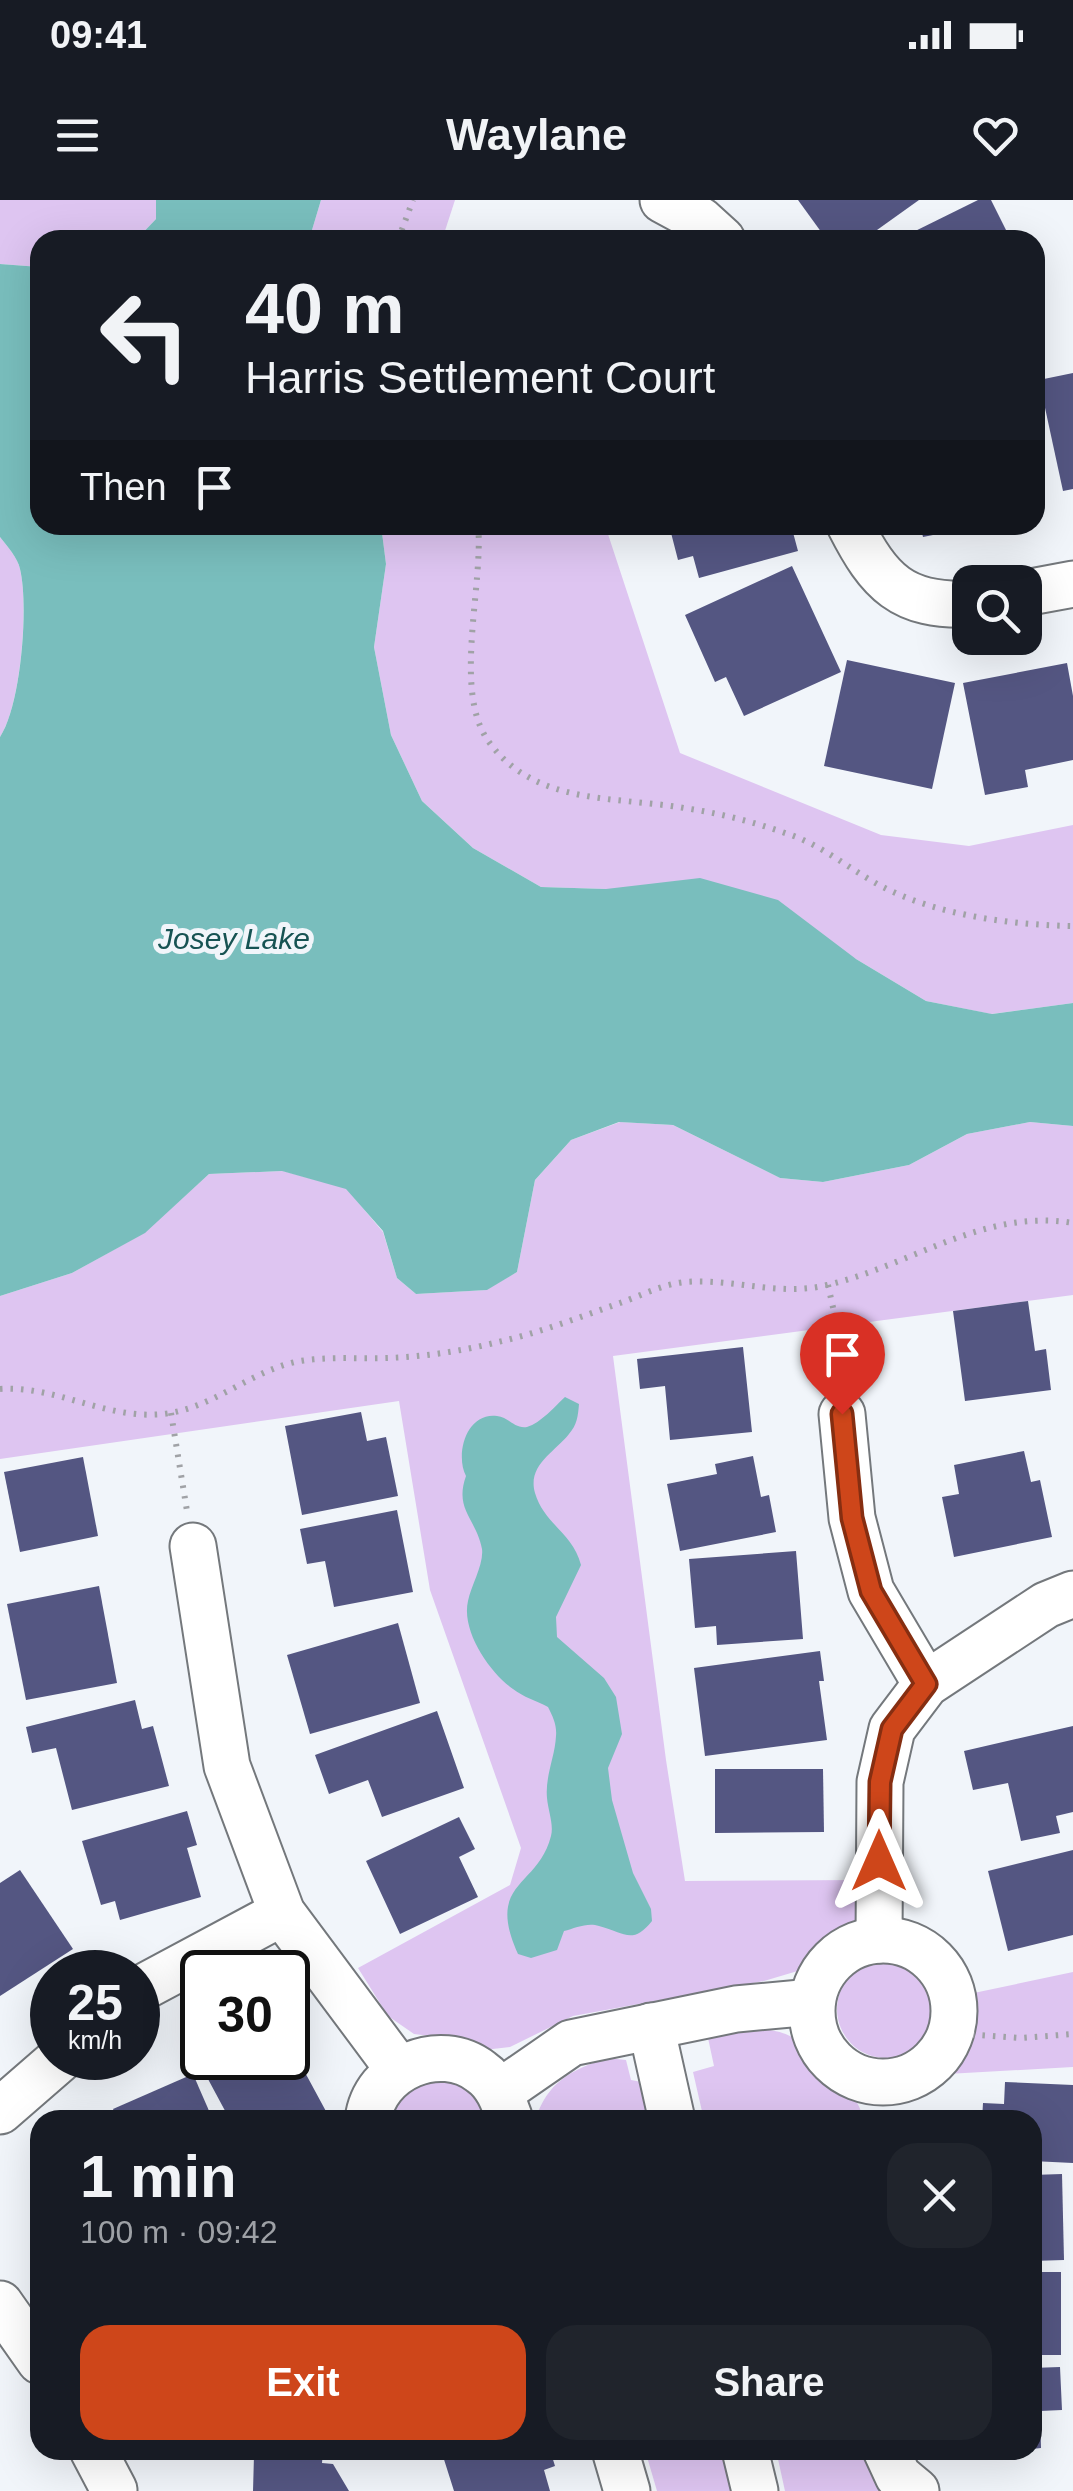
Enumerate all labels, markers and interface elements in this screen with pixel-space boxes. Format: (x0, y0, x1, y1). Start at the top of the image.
text: 09:41 (50, 14, 147, 56)
icon: menu (50, 108, 105, 163)
icon: heart (968, 108, 1023, 163)
text: Waylane (446, 109, 627, 160)
icon: left (80, 270, 210, 400)
text: 40 m (245, 270, 405, 348)
text: Harris Settlement Court (245, 352, 715, 403)
icon: arrive (187, 460, 242, 515)
text: Then (80, 466, 167, 508)
map controls (952, 565, 1042, 655)
button: search (952, 565, 1042, 655)
water label: Josey Lake (157, 922, 310, 955)
pin (800, 1312, 885, 1415)
icon: arrive (815, 1327, 870, 1382)
position arrow (827, 1809, 931, 1913)
speed limit sign: 30 (180, 1950, 310, 2080)
text: 25 (67, 1975, 123, 2031)
text: km/h (68, 2026, 122, 2054)
text: 1 min (80, 2143, 237, 2210)
button: close (887, 2143, 992, 2248)
text: 100 m · 09:42 (80, 2214, 277, 2250)
button: Exit (80, 2325, 526, 2440)
button: Share (546, 2325, 992, 2440)

